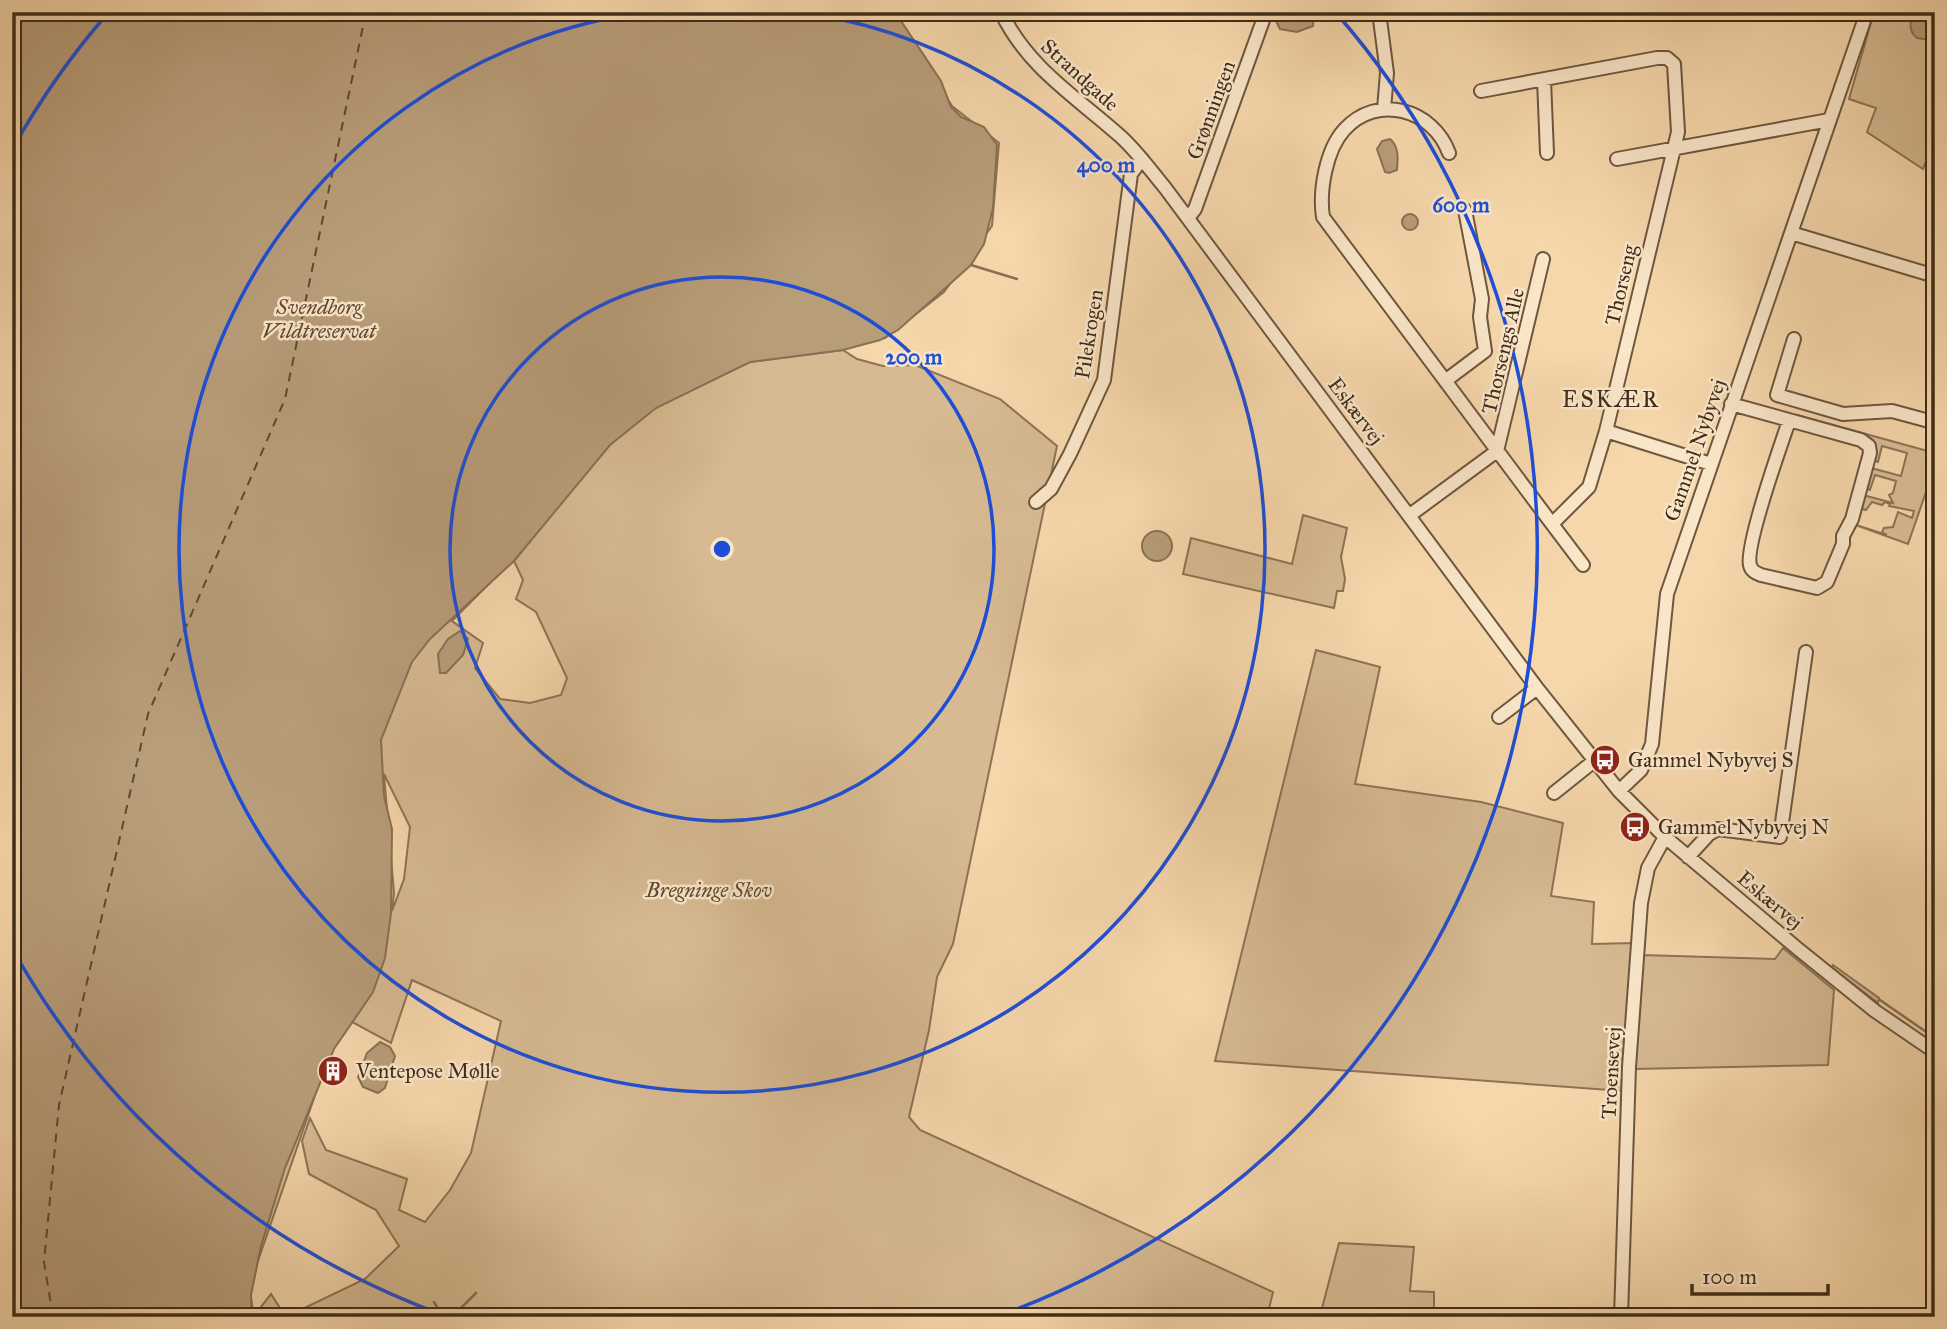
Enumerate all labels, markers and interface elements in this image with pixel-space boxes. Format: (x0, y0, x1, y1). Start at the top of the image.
street label: Strandgade (1036, 33, 1125, 117)
street label: Grønningen (1181, 57, 1241, 163)
text: 400 m (1077, 152, 1136, 178)
text: 600 m (1432, 192, 1490, 218)
street label: Thorseng (1599, 242, 1643, 328)
street label: Thorsengs Alle (1476, 285, 1530, 417)
street label: Pilekrogen (1069, 287, 1109, 381)
park label: Svendborg Vildtreservat (262, 294, 377, 344)
text: 200 m (886, 344, 943, 370)
street label: Eskærvej (1322, 372, 1390, 450)
street label: Gammel Nybyvej (1658, 375, 1732, 525)
district label: ESKÆR (1562, 385, 1660, 413)
centre of rings (710, 537, 734, 561)
bus stop icon: Gammel Nybyvej S (1588, 743, 1622, 777)
place label: Gammel Nybyvej S (1628, 747, 1794, 773)
bus stop icon: Gammel Nybyvej N (1618, 810, 1652, 844)
place label: Gammel Nybyvej N (1658, 814, 1830, 840)
street label: Eskærvej (1732, 865, 1808, 935)
park label: Bregninge Skov (645, 877, 772, 903)
street label: Troensevej (1596, 1026, 1626, 1120)
building icon: Ventepose Mølle (316, 1054, 350, 1088)
place label: Ventepose Mølle (355, 1058, 500, 1084)
scale bar (1692, 1252, 1828, 1296)
text: 100 m (1702, 1264, 1757, 1290)

